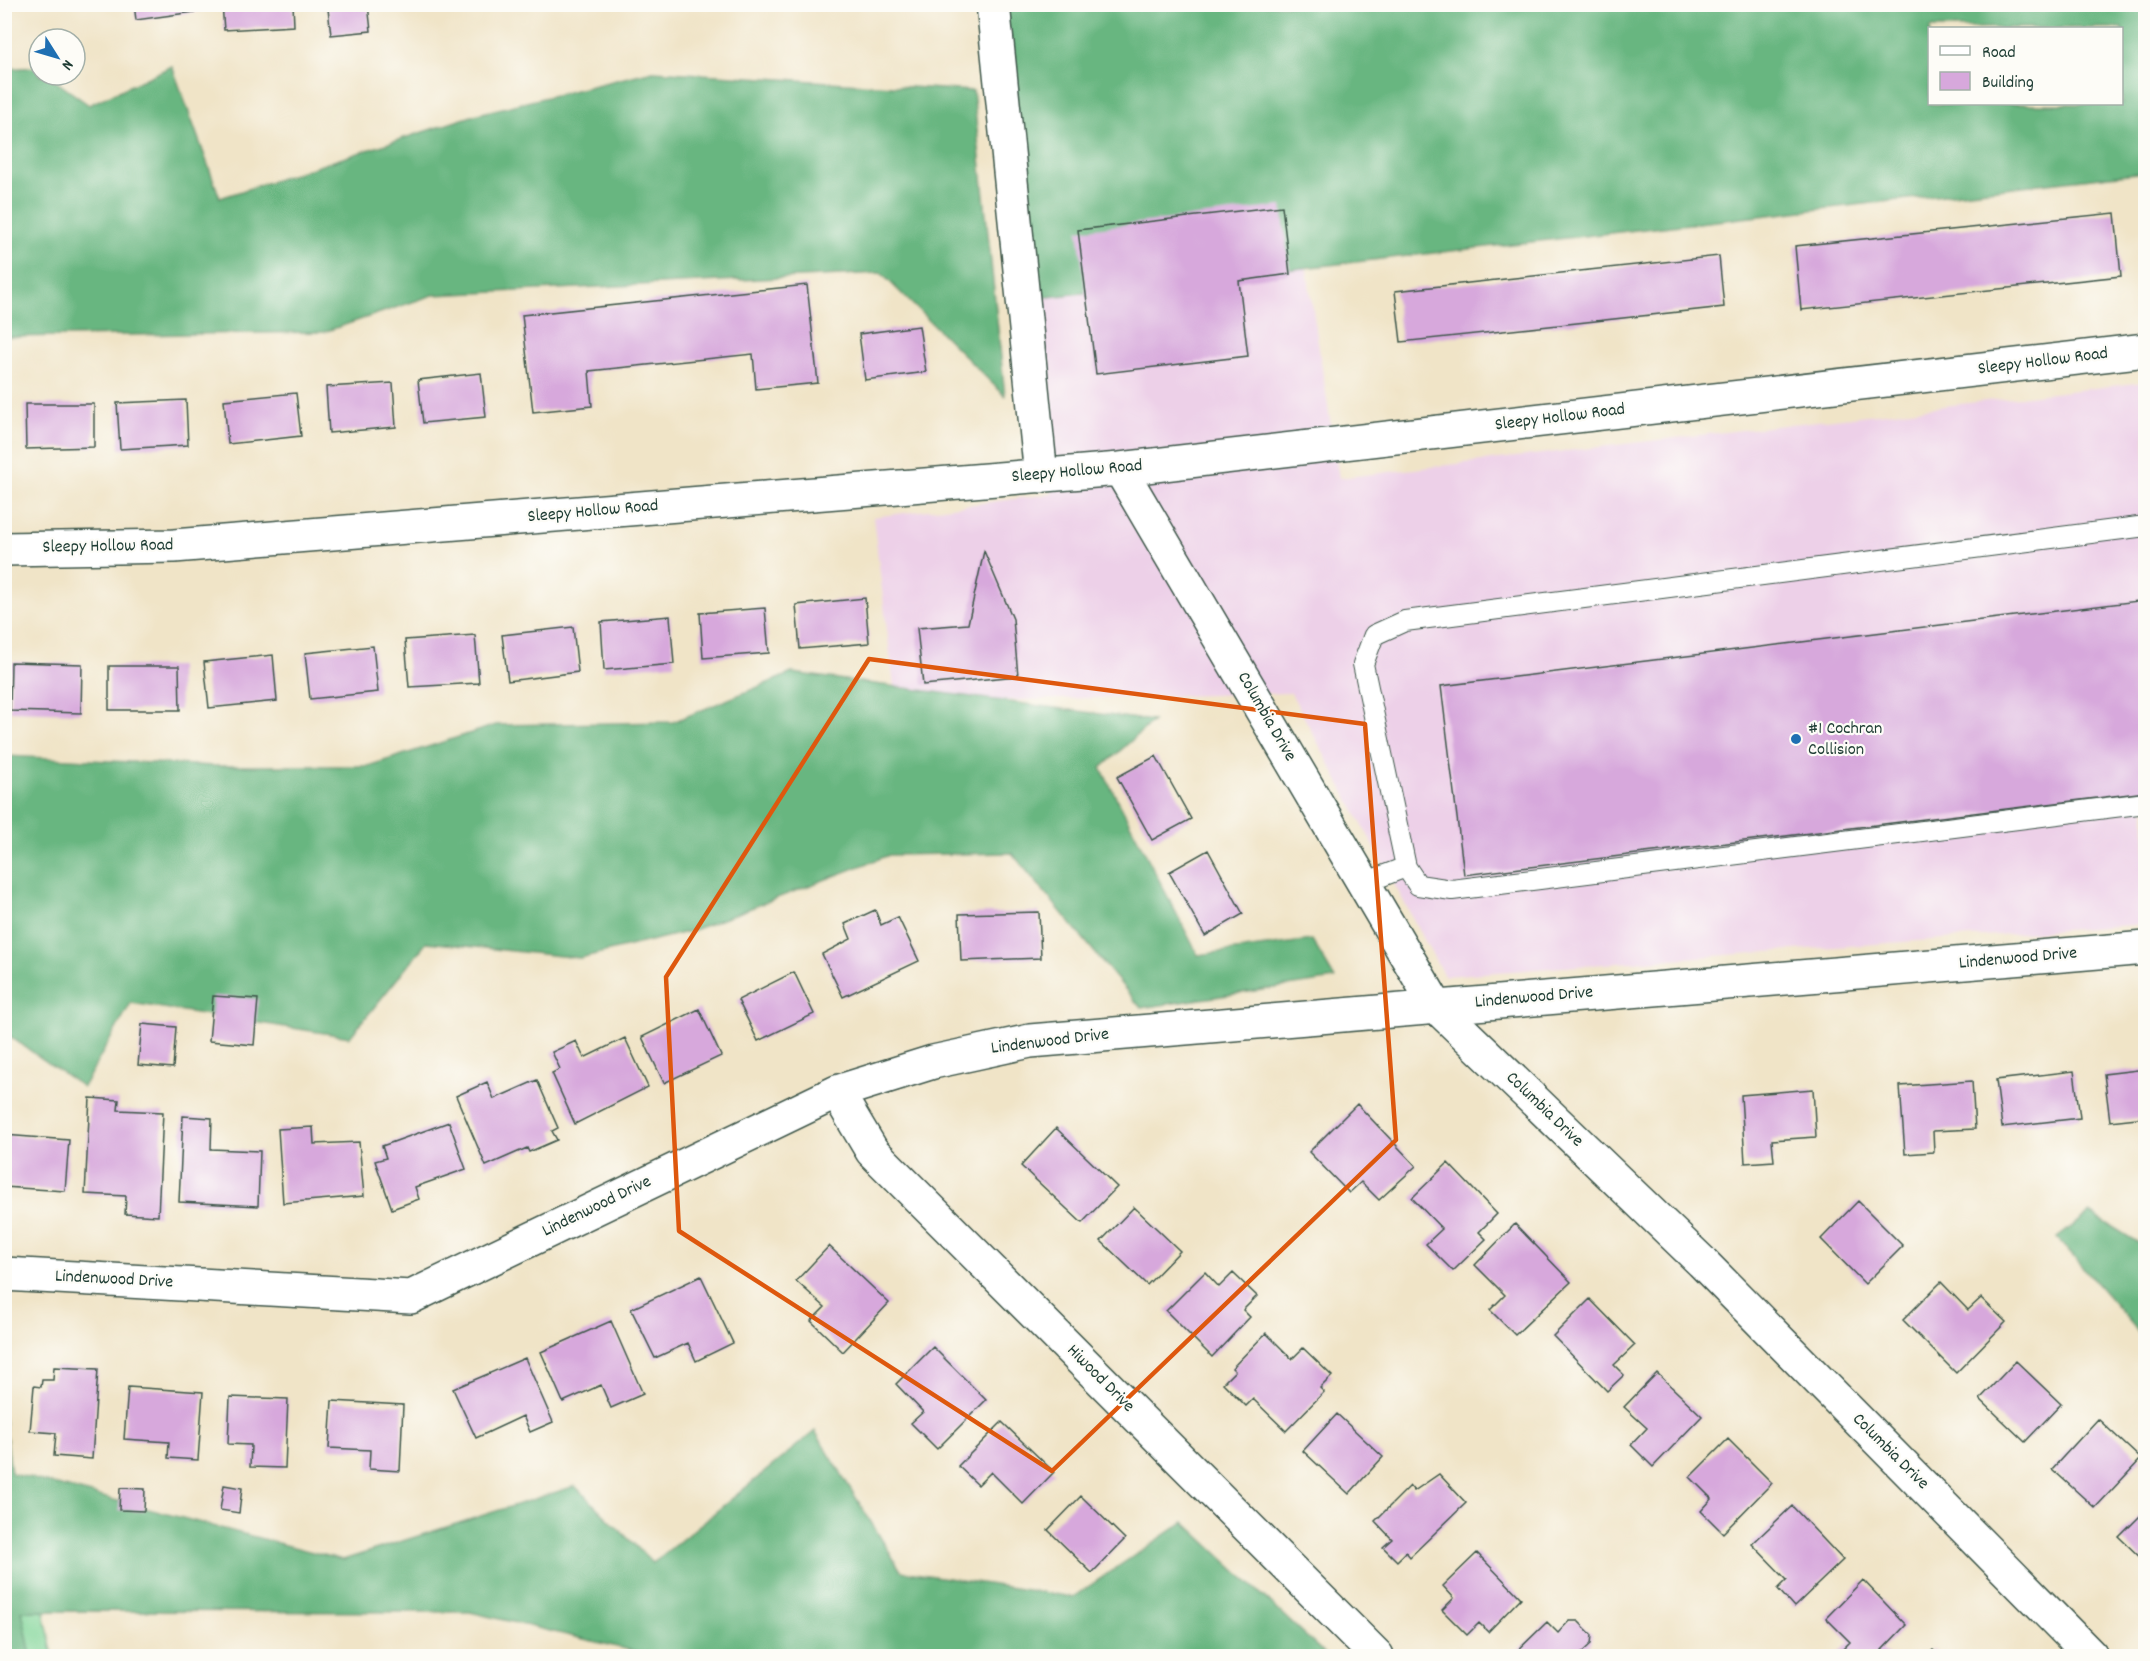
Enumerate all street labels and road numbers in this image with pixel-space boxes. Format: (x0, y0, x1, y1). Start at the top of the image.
street label: Sleepy Hollow Road (1976, 342, 2110, 382)
street label: Sleepy Hollow Road (1493, 398, 1627, 438)
street label: Sleepy Hollow Road (1011, 454, 1143, 490)
street label: Sleepy Hollow Road (527, 494, 659, 530)
street label: Sleepy Hollow Road (42, 533, 174, 561)
street label: Columbia Drive (1230, 668, 1302, 766)
street label: Lindenwood Drive (1958, 941, 2078, 977)
street label: Lindenwood Drive (1474, 980, 1594, 1016)
street label: Lindenwood Drive (990, 1022, 1110, 1062)
street label: Columbia Drive (1499, 1066, 1589, 1154)
street label: Lindenwood Drive (538, 1170, 656, 1244)
street label: Lindenwood Drive (54, 1264, 174, 1296)
street label: Hiwood Drive (1060, 1339, 1140, 1419)
street label: Columbia Drive (1846, 1408, 1934, 1496)

